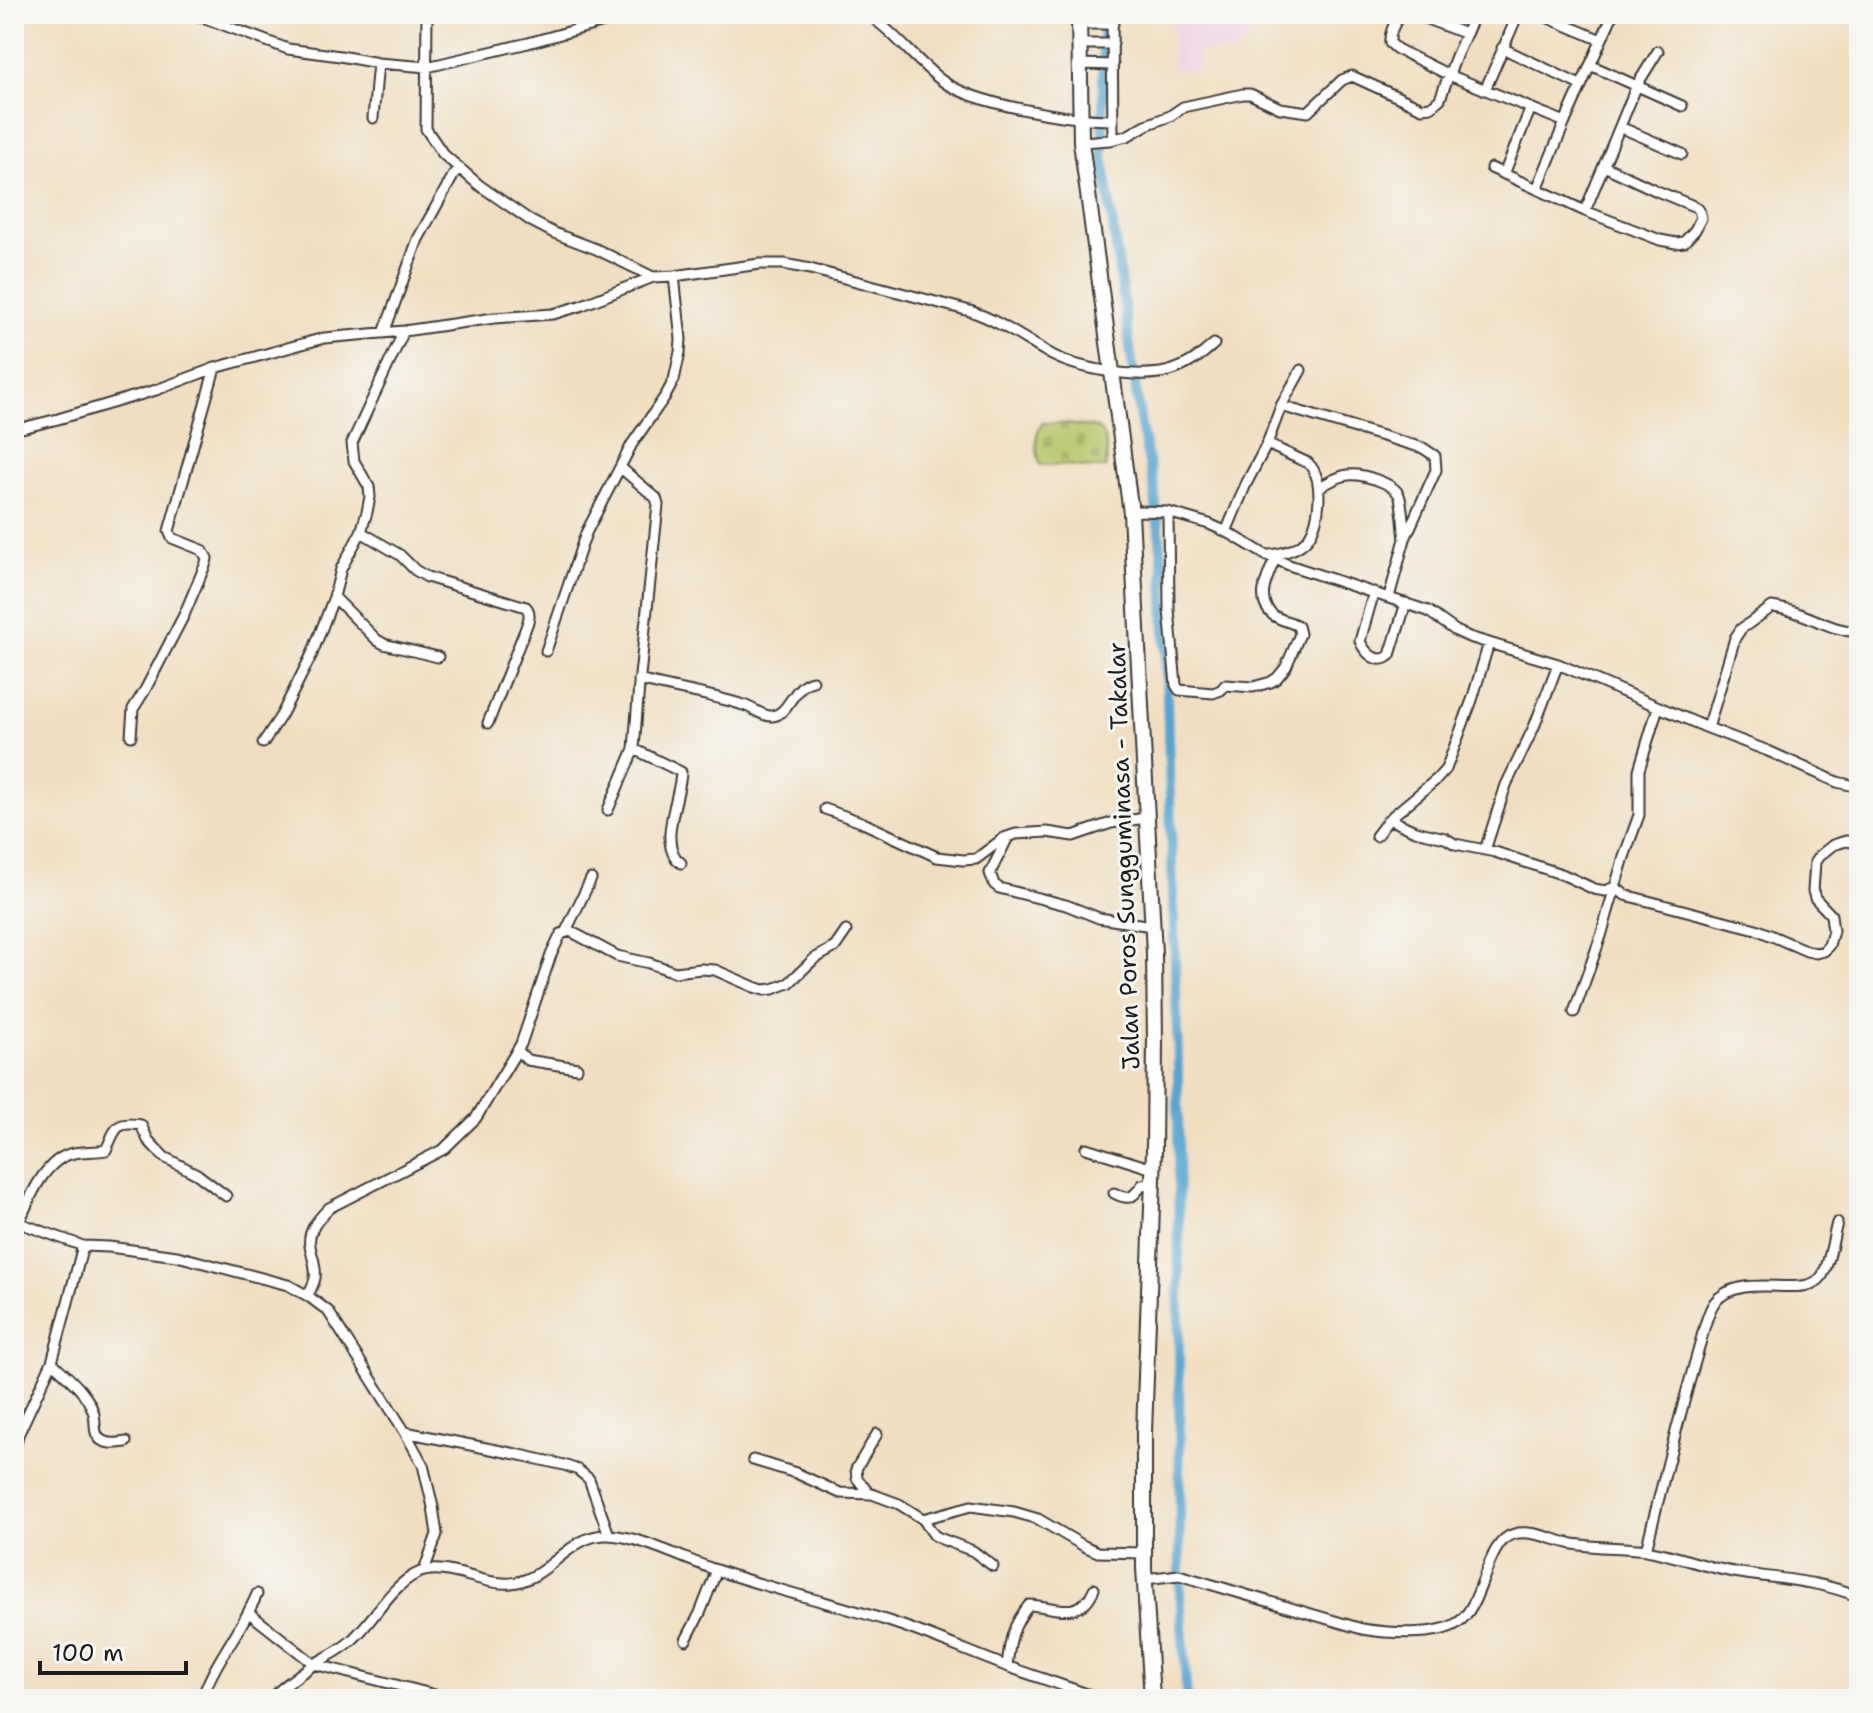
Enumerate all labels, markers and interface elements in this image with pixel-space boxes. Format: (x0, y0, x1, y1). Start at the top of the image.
street label: Jalan Poros Sungguminasa - Takalar (1101, 641, 1147, 1071)
scale bar (40, 1625, 186, 1675)
text: 100 m (52, 1637, 124, 1669)

